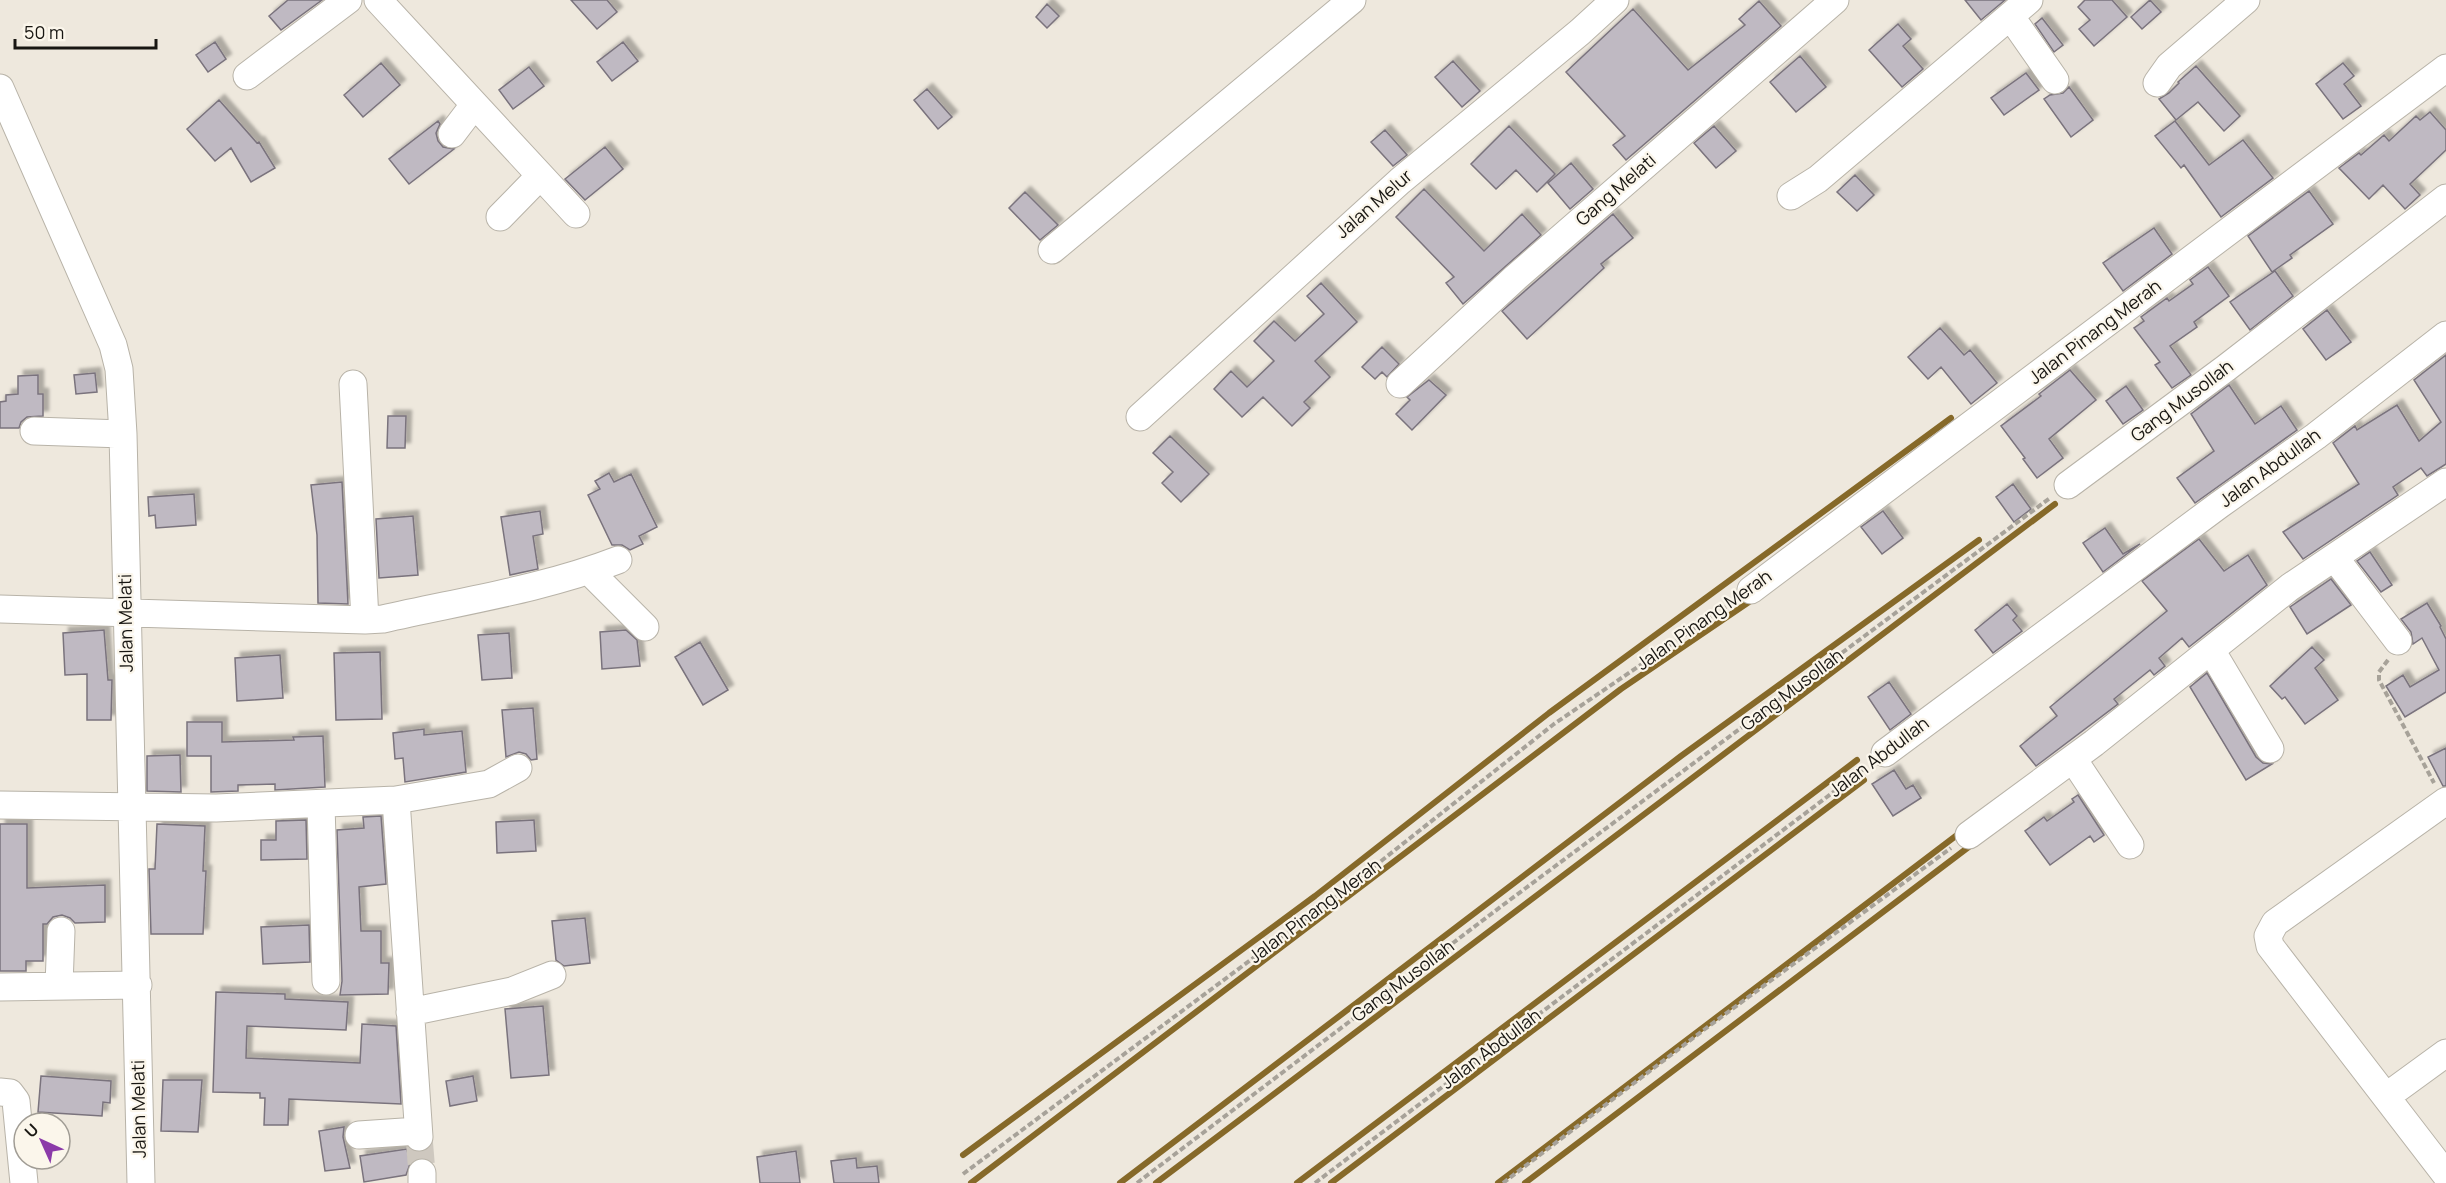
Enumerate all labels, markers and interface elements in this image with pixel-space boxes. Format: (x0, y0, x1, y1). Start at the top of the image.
scale bar (15, 12, 156, 50)
text: 50 m (24, 20, 64, 44)
street label: Gang Melati (1570, 148, 1661, 231)
street label: Jalan Melur (1330, 163, 1417, 243)
street label: Jalan Pinang Merah (2023, 273, 2166, 389)
street label: Gang Musollah (2125, 354, 2238, 447)
street label: Jalan Abdullah (2214, 422, 2325, 512)
street label: Jalan Pinang Merah (1631, 563, 1776, 675)
street label: Jalan Melati (112, 574, 138, 672)
street label: Gang Musollah (1735, 643, 1848, 736)
street label: Jalan Abdullah (1824, 711, 1933, 802)
street label: Jalan Pinang Merah (1243, 852, 1386, 968)
street label: Gang Musollah (1346, 934, 1459, 1027)
street label: Jalan Abdullah (1436, 1003, 1545, 1094)
street label: Jalan Melati (125, 1060, 151, 1158)
north arrow (12, 1111, 72, 1171)
text: U (20, 1119, 43, 1142)

